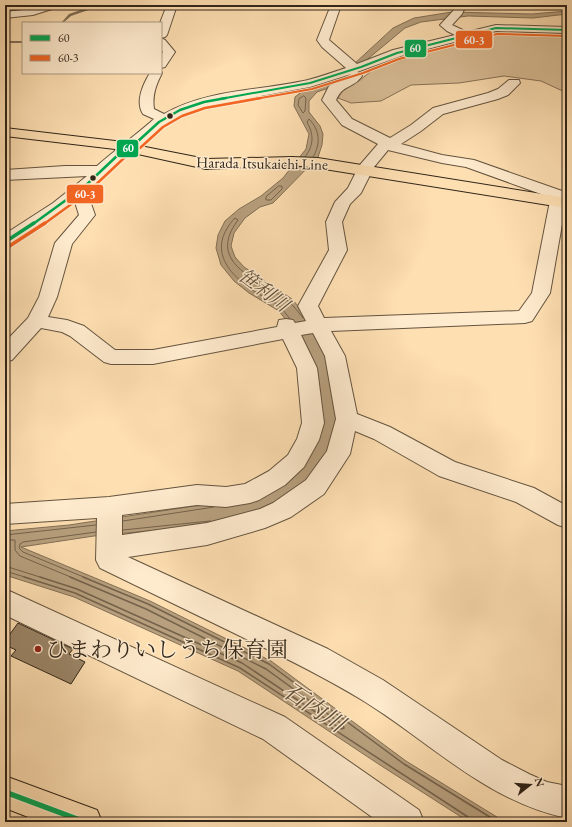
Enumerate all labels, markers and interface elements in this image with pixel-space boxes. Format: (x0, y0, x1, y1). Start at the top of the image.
legend (22, 22, 162, 74)
text: 60 (58, 30, 70, 46)
line badge: 60-3 (455, 30, 493, 49)
text: 60-3 (464, 33, 485, 47)
line badge: 60 (404, 39, 427, 58)
text: 60 (409, 41, 421, 55)
text: 60-3 (58, 50, 79, 66)
unlabelled marker (165, 111, 175, 121)
line badge: 60 (116, 139, 139, 158)
text: 60 (122, 141, 134, 155)
street label: Harada Itsukaichi Line (196, 152, 328, 174)
unlabelled marker (88, 173, 98, 183)
line badge: 60-3 (66, 184, 104, 204)
text: 60-3 (75, 187, 96, 201)
water label: 笹利川 (234, 263, 296, 318)
place label: ひまわりいしうち保育園 (46, 635, 288, 664)
marker: ひまわりいしうち保育園 (33, 644, 43, 654)
water label: 石内川 (277, 675, 353, 740)
north arrow (510, 765, 550, 805)
text: N (532, 776, 548, 788)

